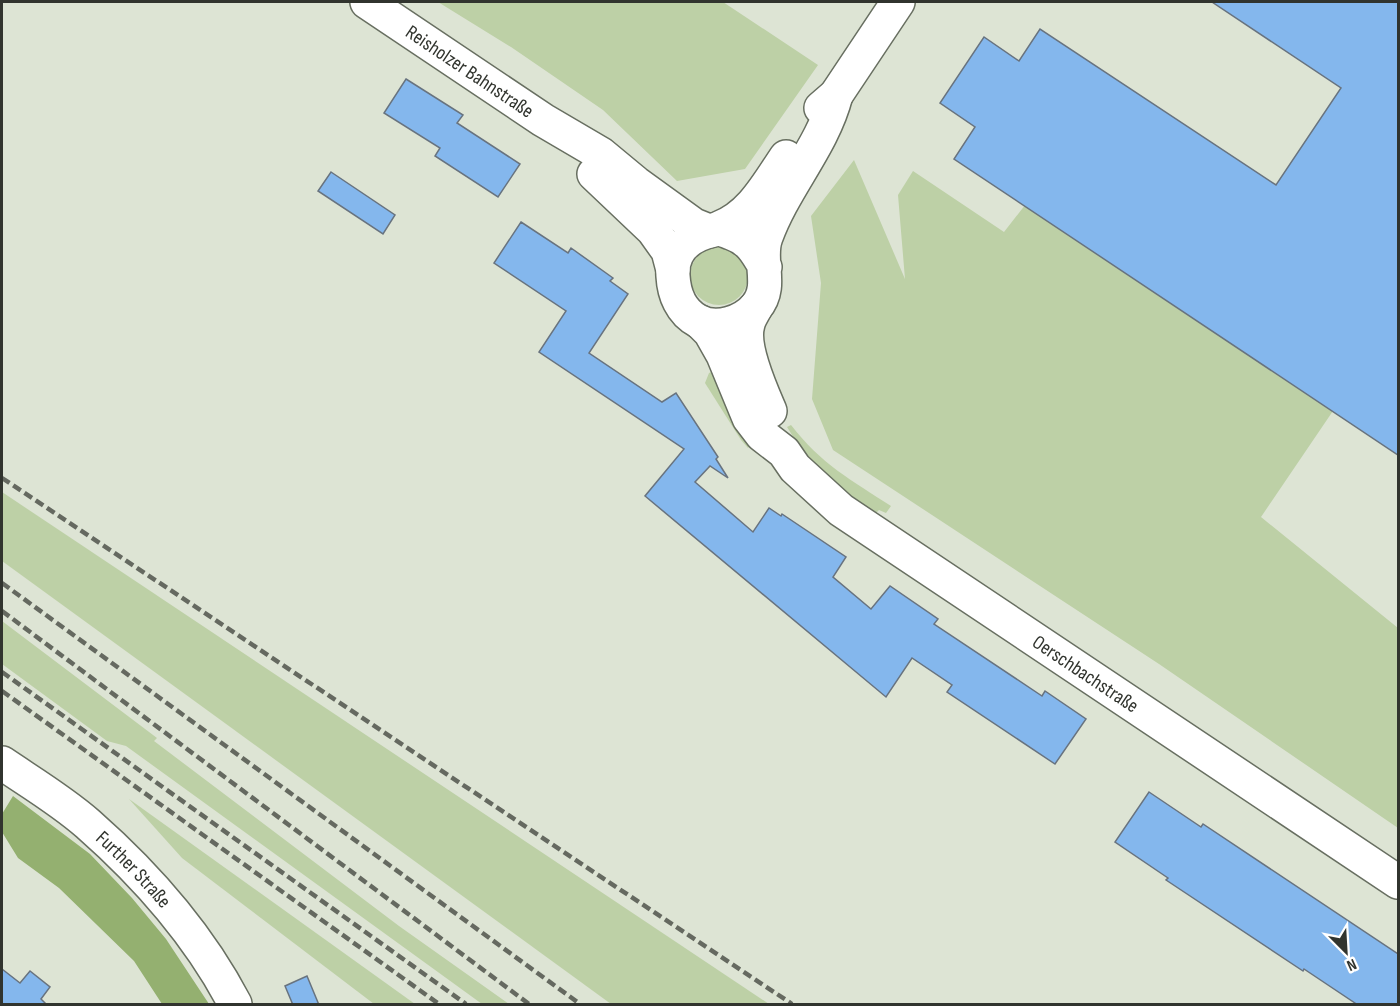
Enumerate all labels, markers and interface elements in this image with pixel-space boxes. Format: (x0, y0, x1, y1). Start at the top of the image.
street label: Reisholzer Bahnstraße (401, 20, 538, 123)
street label: Oerschbachstraße (1028, 630, 1143, 718)
street label: Further Straße (91, 826, 176, 913)
north arrow (1316, 922, 1376, 982)
text: N (1344, 954, 1359, 975)

